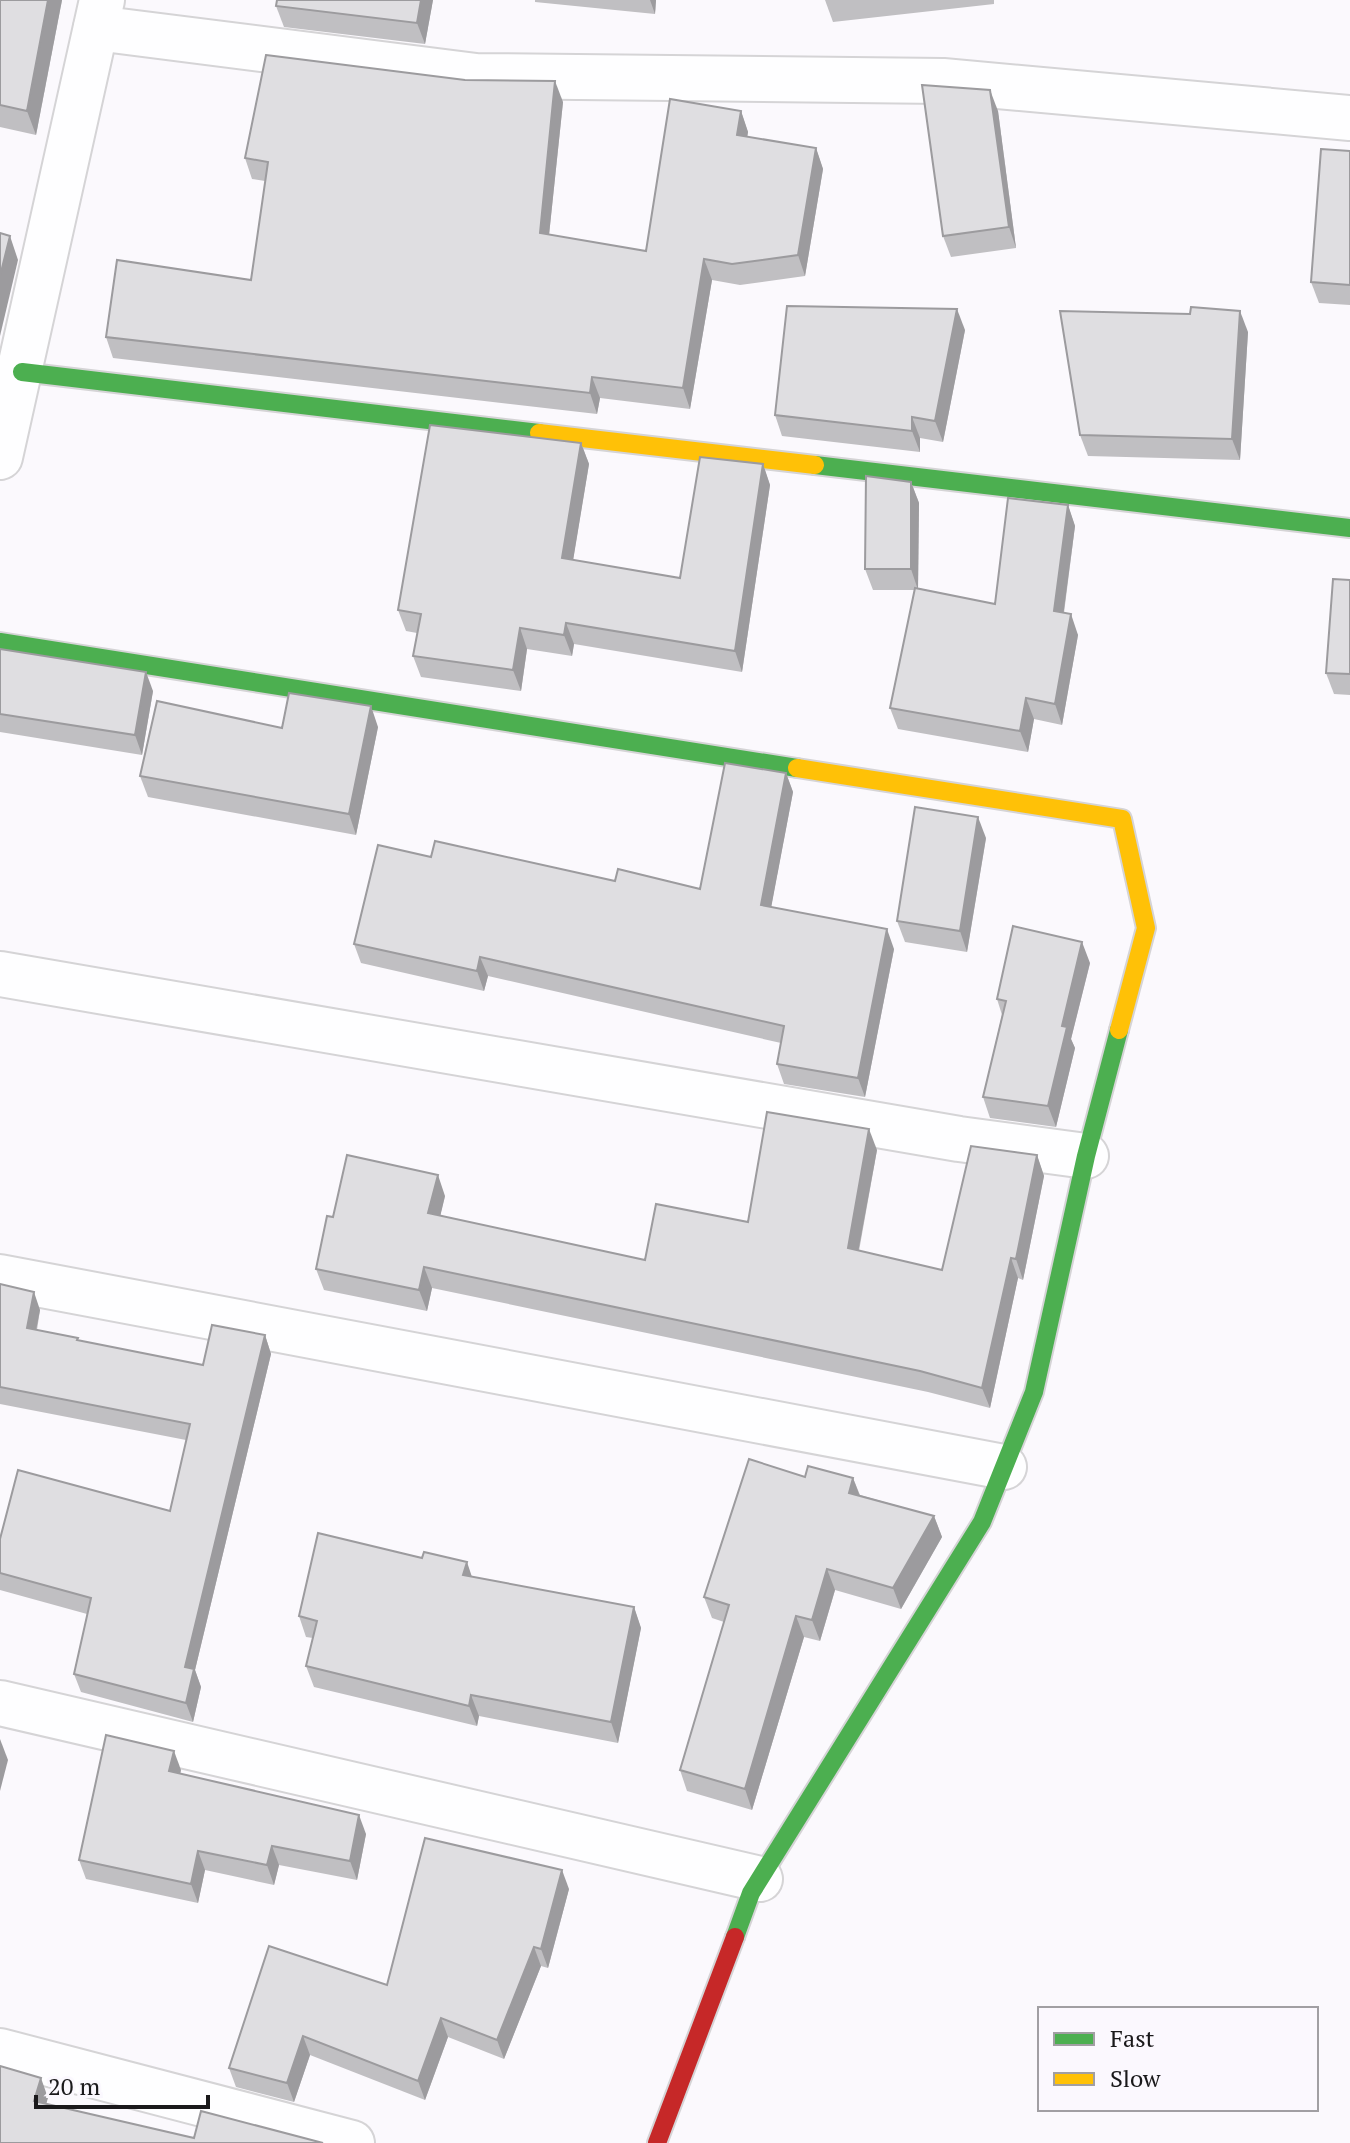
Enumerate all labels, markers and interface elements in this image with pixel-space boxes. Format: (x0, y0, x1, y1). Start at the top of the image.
legend (1038, 2007, 1318, 2111)
text: Fast (1110, 2022, 1155, 2054)
scale bar (36, 2059, 208, 2109)
text: Slow (1110, 2062, 1161, 2094)
text: 20 m (48, 2070, 100, 2102)

